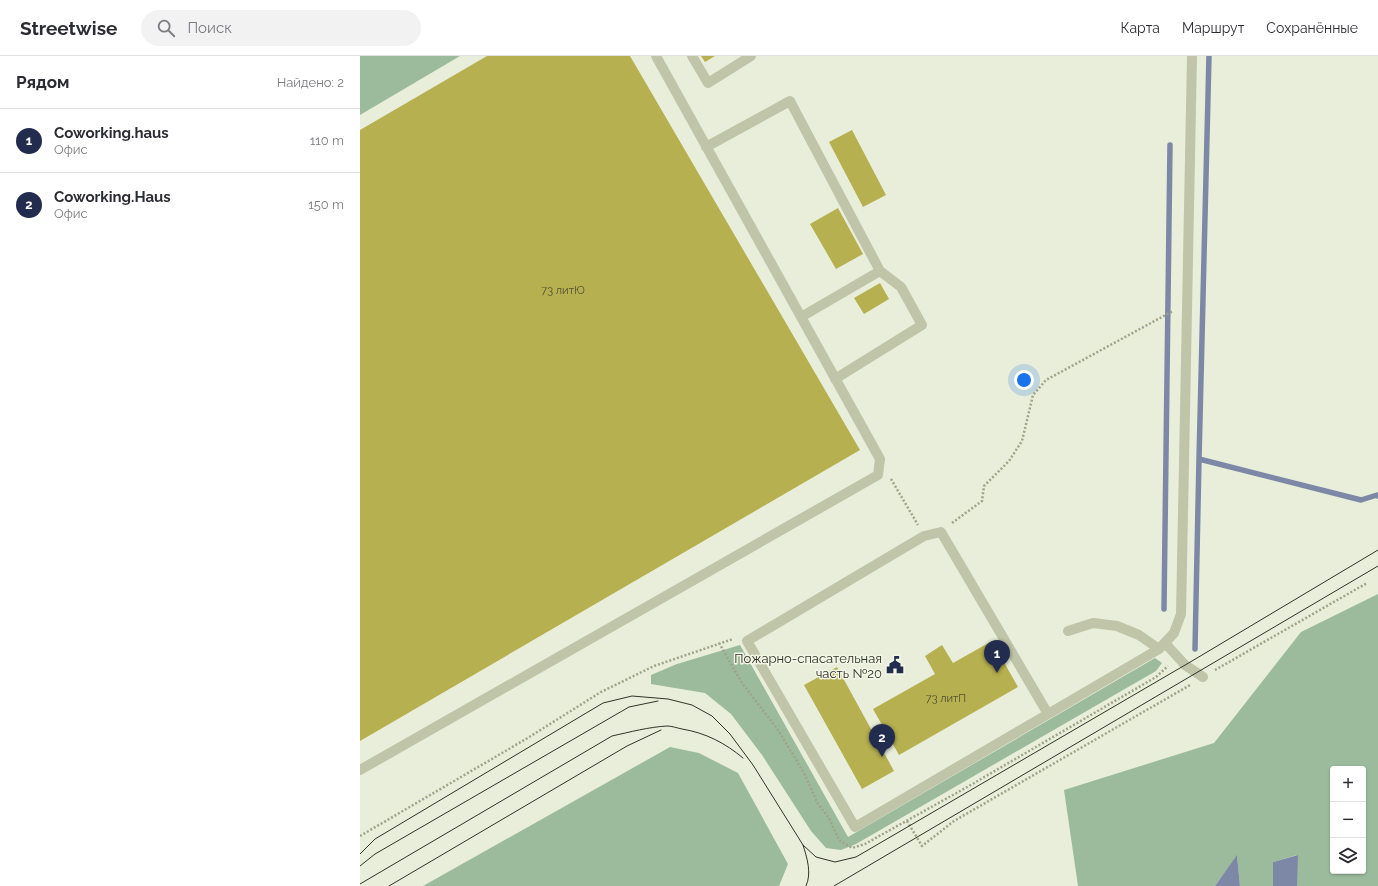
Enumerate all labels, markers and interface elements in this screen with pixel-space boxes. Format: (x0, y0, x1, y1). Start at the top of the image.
search box (141, 10, 421, 46)
text: Streetwise (20, 17, 117, 39)
icon: search (155, 17, 177, 39)
text: Поиск (187, 19, 232, 37)
text: Карта (1121, 20, 1160, 36)
text: Маршрут (1182, 20, 1244, 36)
text: Сохранённые (1266, 20, 1358, 36)
text: Рядом (16, 72, 69, 92)
text: Найдено: 2 (277, 75, 344, 90)
text: Coworking.haus (54, 124, 169, 142)
text: 1 (26, 133, 32, 148)
text: 110 m (310, 133, 344, 148)
text: Офис (54, 142, 88, 157)
text: Coworking.Haus (54, 188, 171, 206)
text: 2 (25, 197, 33, 212)
text: 150 m (308, 197, 344, 212)
text: Офис (54, 206, 88, 221)
house number: 73 литЮ (541, 284, 585, 297)
your location (1014, 370, 1034, 390)
pin: 1 (984, 640, 1010, 673)
place label: Пожарно-спасательная часть №20 (734, 651, 882, 681)
public building icon: Пожарно-спасательная часть №20 (885, 655, 905, 675)
house number: 73 литП (926, 692, 966, 705)
pin: 2 (869, 724, 895, 757)
map controls (1330, 766, 1366, 874)
button: + (1330, 766, 1366, 802)
button: − (1330, 802, 1366, 838)
button: layers (1330, 838, 1366, 874)

